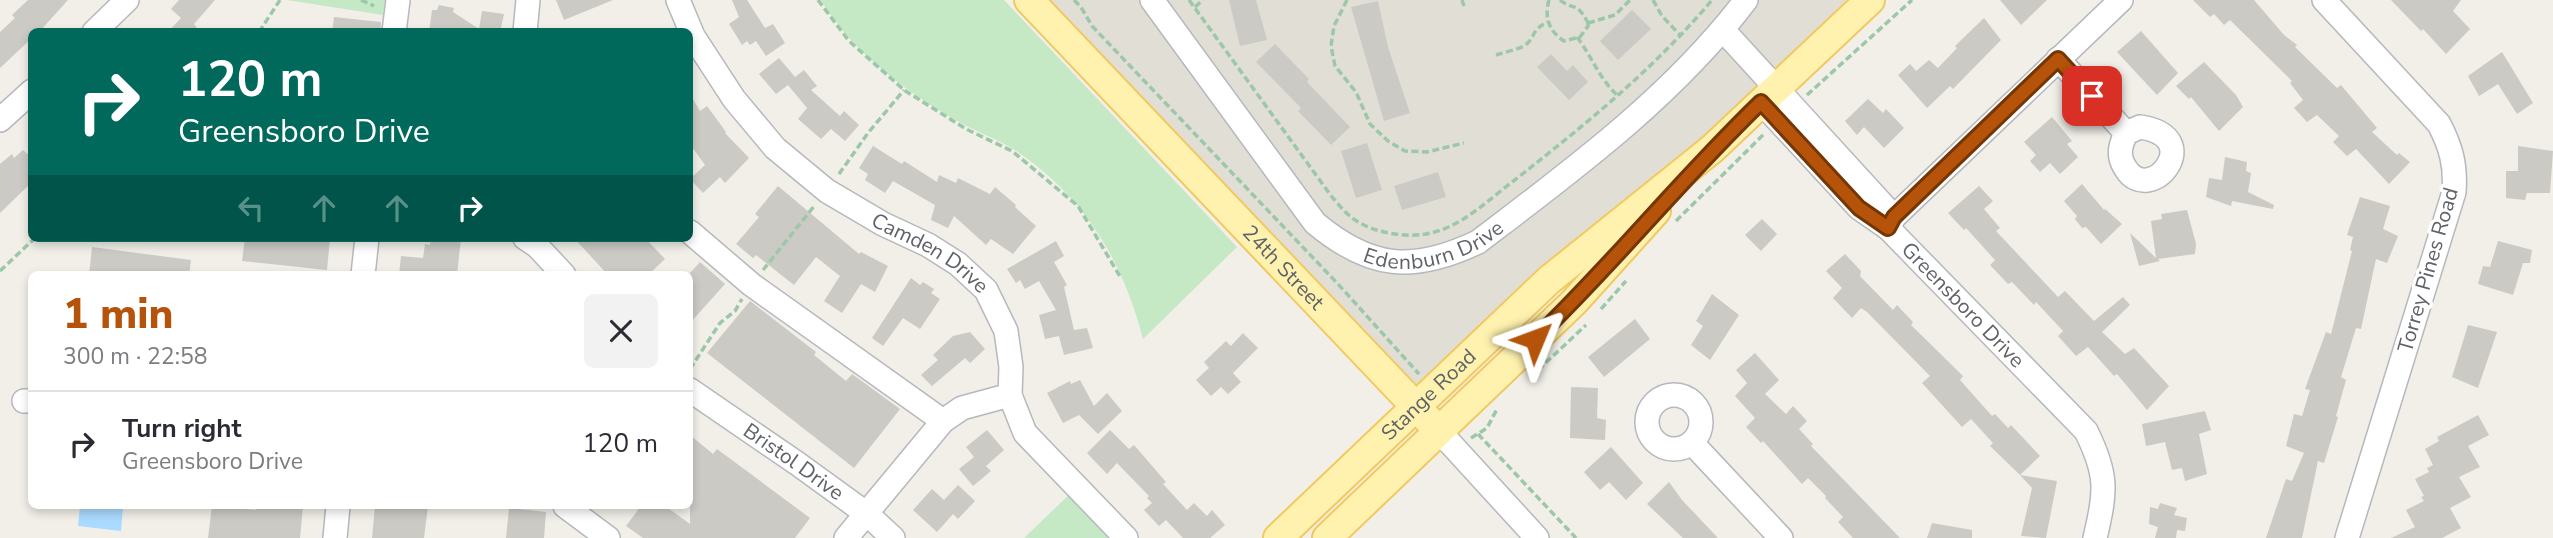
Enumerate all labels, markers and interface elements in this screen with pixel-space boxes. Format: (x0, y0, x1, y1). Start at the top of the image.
text: 120 m (178, 46, 322, 113)
icon: right (63, 56, 154, 147)
pin (2062, 66, 2122, 126)
icon: arrive (2073, 77, 2111, 115)
text: Greensboro Drive (178, 110, 430, 153)
street label: Torrey Pines Road (2391, 184, 2465, 356)
icon: left (232, 189, 270, 227)
icon: ahead (305, 189, 343, 227)
icon: ahead (378, 189, 416, 227)
icon: right (451, 189, 489, 227)
street label: Camden Drive (866, 206, 995, 299)
street label: Edenburn Drive (1360, 214, 1509, 276)
street label: 24th Street (1236, 219, 1331, 316)
street label: Greensboro Drive (1895, 236, 2031, 374)
text: 1 min (63, 286, 173, 343)
button: close (584, 294, 658, 368)
position arrow (1498, 302, 1572, 376)
text: 300 m · 22:58 (63, 341, 208, 372)
street label: Stange Road (1375, 343, 1482, 446)
text: Turn right (122, 411, 241, 446)
street label: Bristol Drive (738, 417, 850, 507)
icon: right (63, 425, 101, 463)
text: 120 m (582, 426, 658, 461)
text: Greensboro Drive (122, 446, 303, 477)

